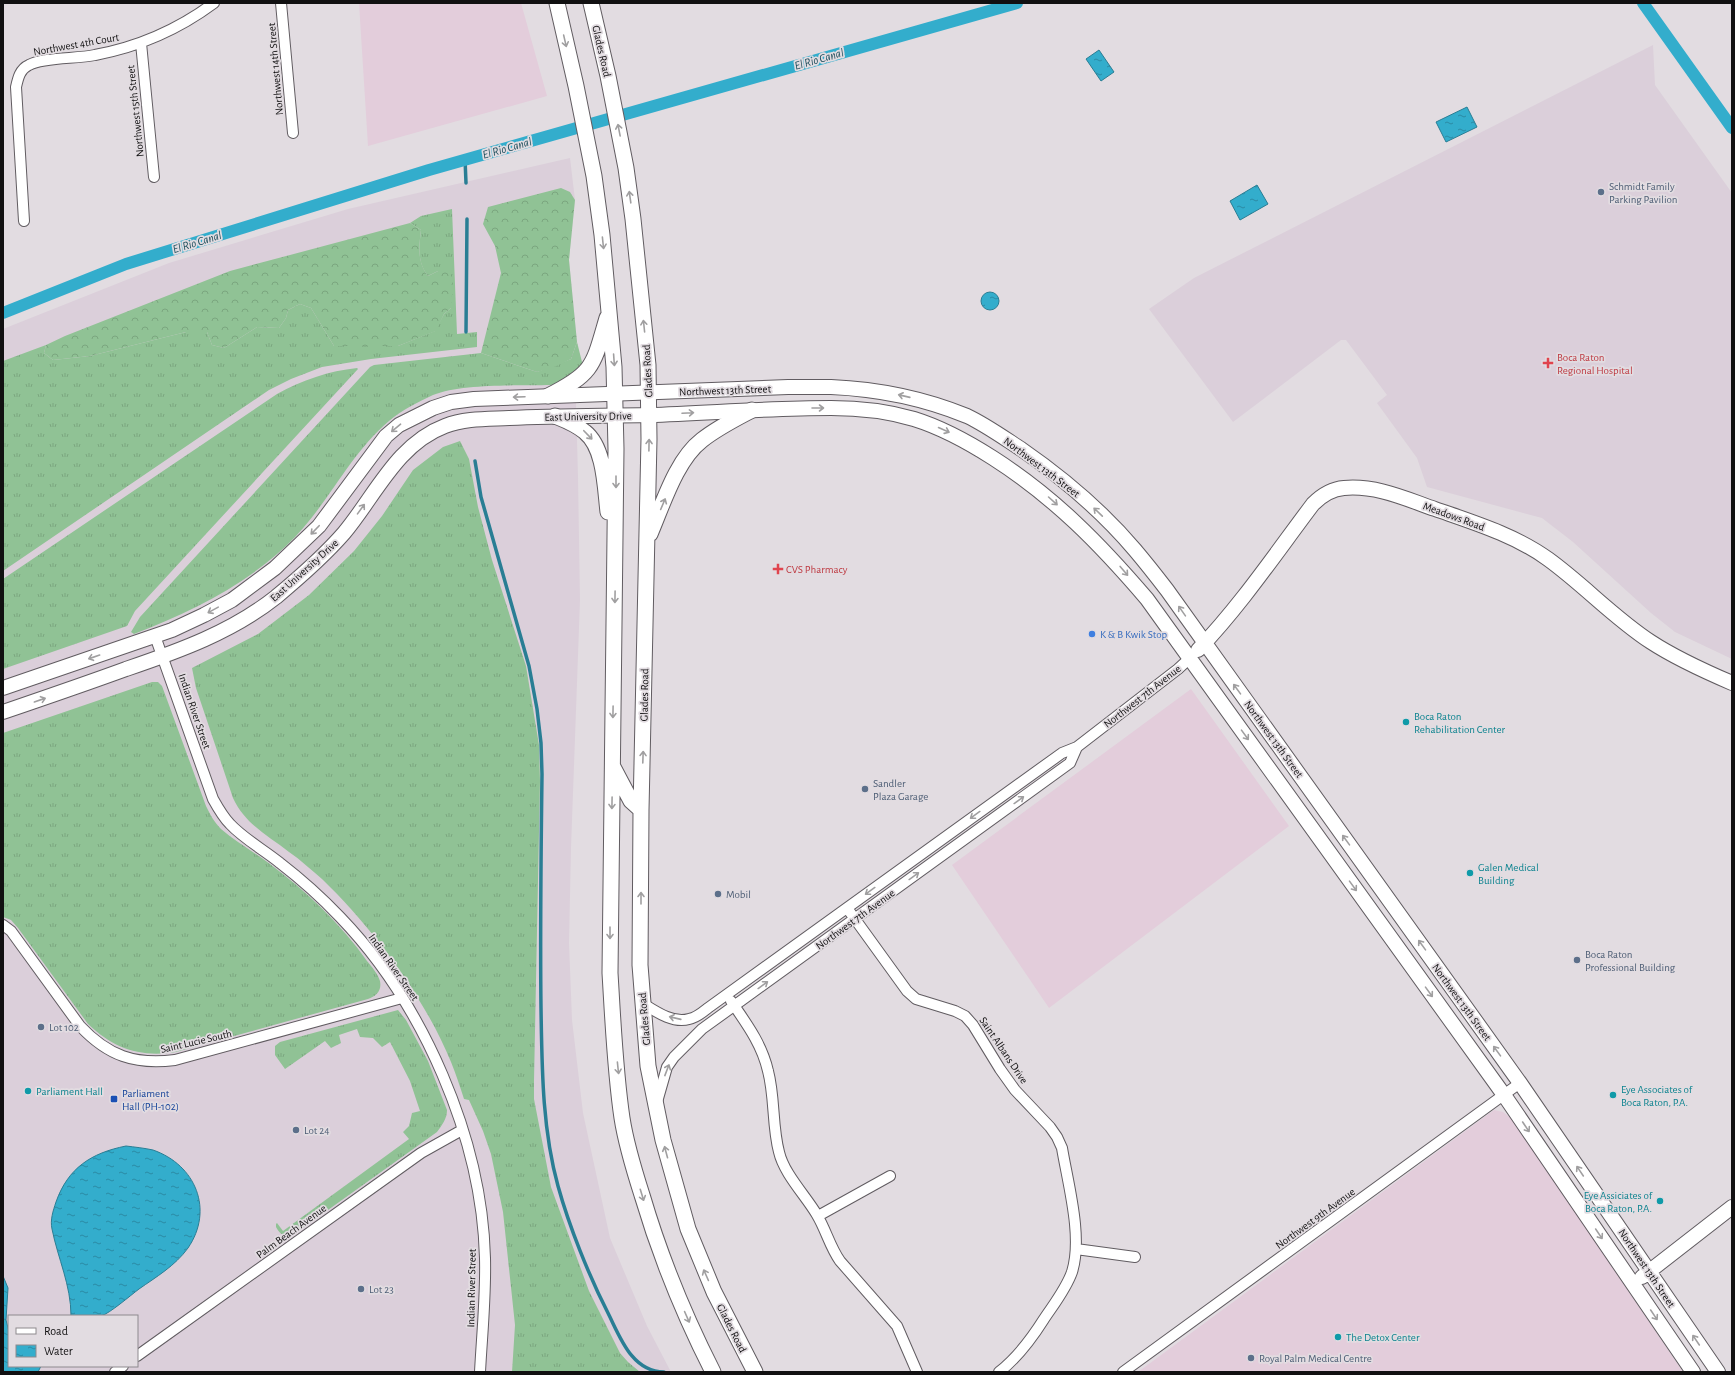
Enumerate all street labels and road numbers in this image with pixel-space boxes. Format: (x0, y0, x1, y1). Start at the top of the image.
street label: Northwest 14th Street (266, 22, 285, 116)
street label: Glades Road (590, 24, 613, 78)
street label: Northwest 4th Court (32, 31, 120, 57)
street label: Northwest 15th Street (125, 64, 146, 157)
street label: Glades Road (641, 344, 654, 398)
street label: Northwest 13th Street (679, 383, 772, 398)
street label: East University Drive (544, 410, 632, 423)
street label: Northwest 13th Street (1002, 435, 1082, 500)
street label: Meadows Road (1422, 500, 1486, 533)
street label: East University Drive (268, 537, 340, 604)
street label: Northwest 7th Avenue (1102, 663, 1183, 730)
street label: Glades Road (639, 668, 650, 722)
street label: Indian River Street (176, 672, 213, 751)
street label: Northwest 13th Street (1242, 699, 1305, 780)
street label: Northwest 7th Avenue (814, 887, 897, 952)
street label: Indian River Street (366, 932, 421, 1003)
street label: Northwest 13th Street (1430, 962, 1493, 1043)
street label: Glades Road (637, 992, 652, 1046)
street label: Saint Albans Drive (977, 1015, 1030, 1086)
street label: Saint Lucie South (159, 1028, 233, 1055)
street label: Northwest 9th Avenue (1274, 1186, 1357, 1251)
street label: Palm Beach Avenue (254, 1202, 328, 1260)
street label: Northwest 13th Street (1616, 1227, 1677, 1310)
street label: Indian River Street (465, 1248, 478, 1328)
street label: Glades Road (715, 1302, 749, 1355)

